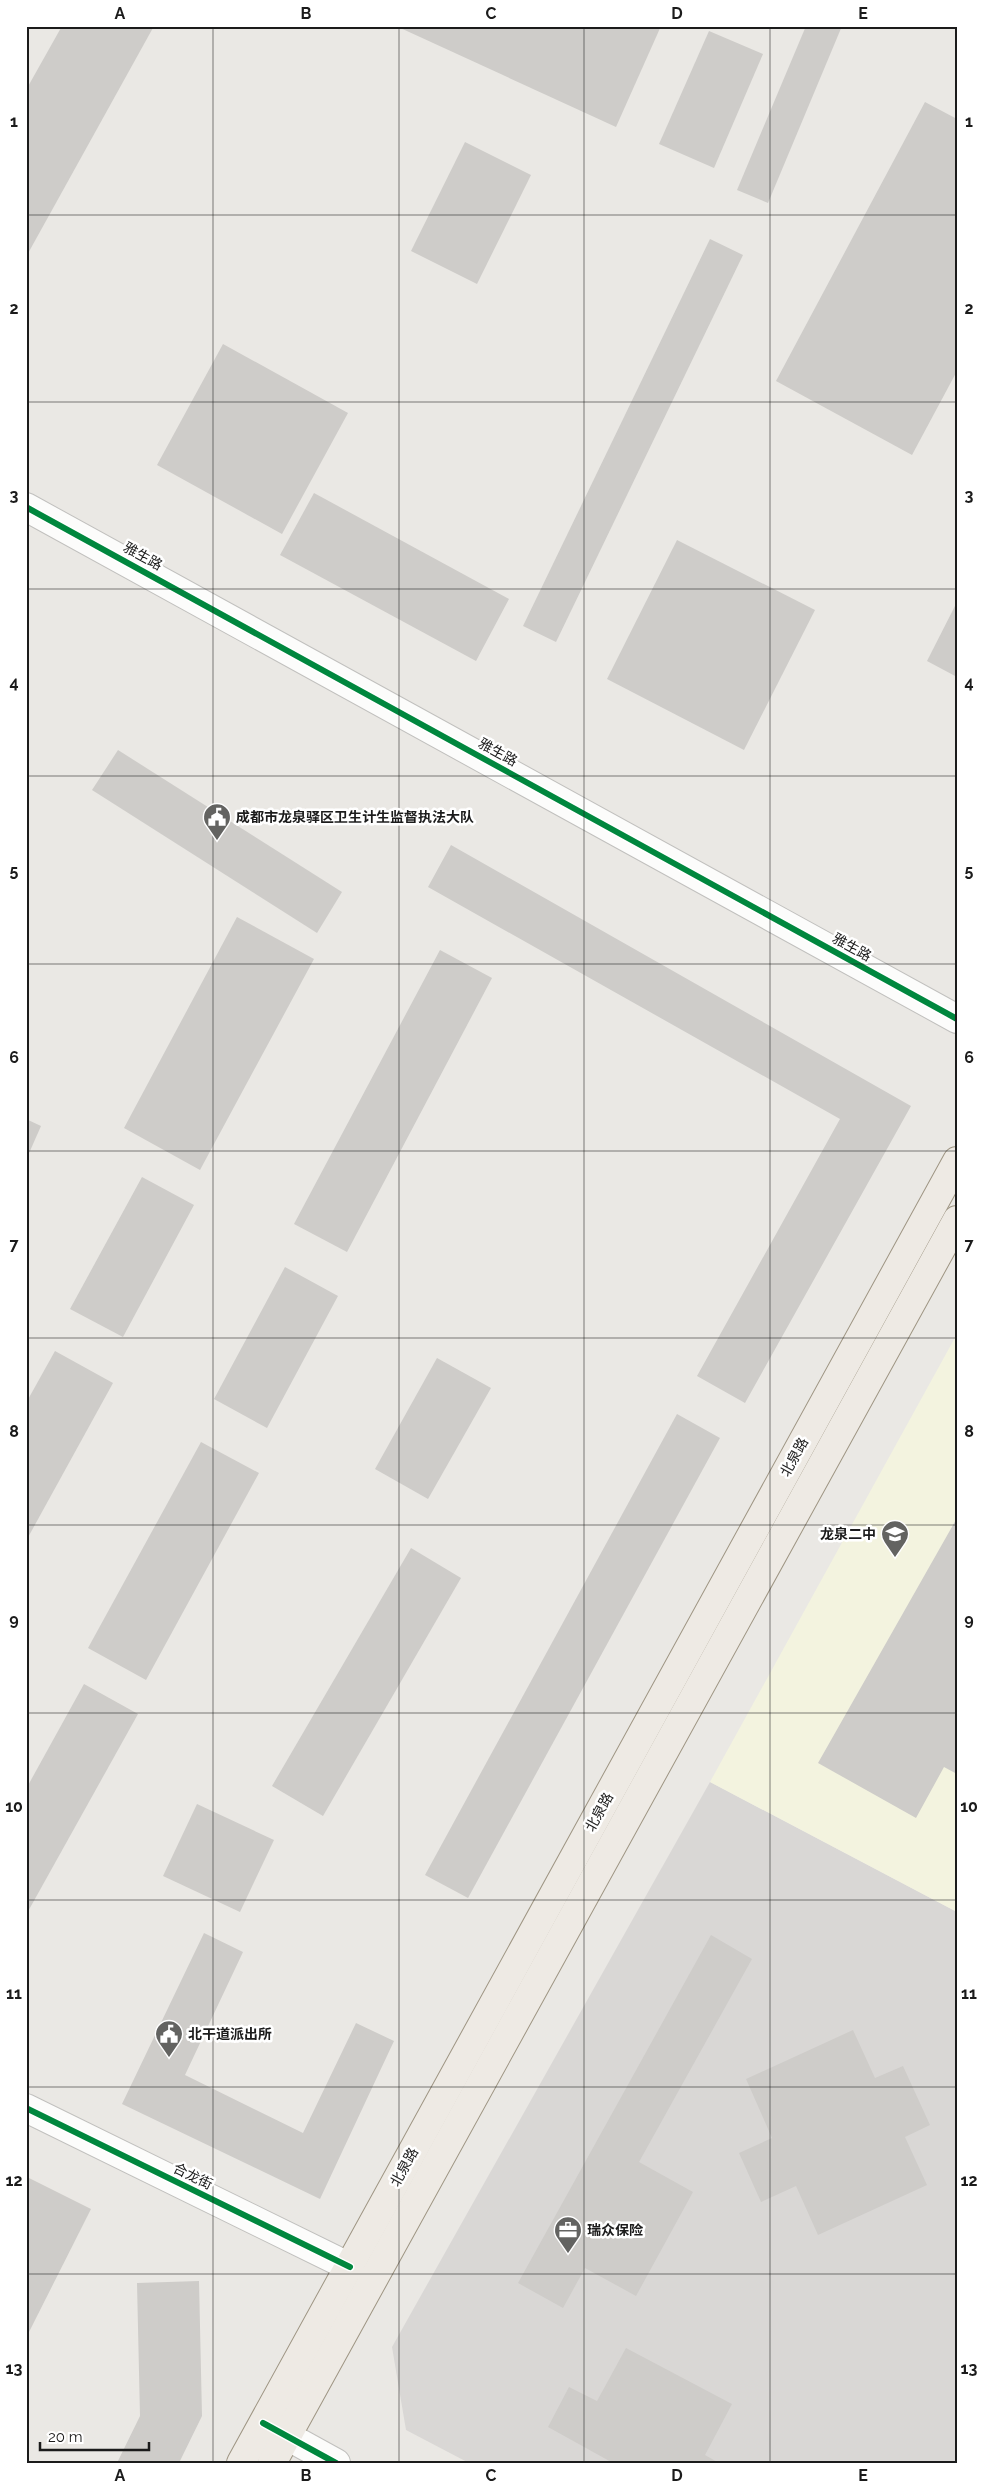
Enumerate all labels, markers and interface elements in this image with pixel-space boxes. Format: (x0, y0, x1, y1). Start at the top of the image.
text: A (115, 4, 126, 23)
text: B (301, 4, 312, 23)
text: C (486, 4, 497, 23)
text: D (671, 4, 683, 23)
text: E (858, 4, 868, 23)
text: 1 (10, 112, 18, 131)
text: 1 (965, 112, 973, 131)
text: 2 (9, 299, 19, 318)
text: 2 (964, 299, 974, 318)
text: 3 (10, 486, 19, 505)
text: 3 (965, 486, 974, 505)
street label: 雅生路 (121, 539, 165, 573)
text: 4 (9, 673, 19, 692)
text: 4 (964, 673, 974, 692)
street label: 雅生路 (476, 735, 520, 769)
public building icon: 成都市龙泉驿区卫生计生监督执法大队 (202, 802, 232, 841)
place label: 成都市龙泉驿区卫生计生监督执法大队 (236, 809, 474, 825)
text: 5 (10, 861, 19, 880)
text: 5 (965, 861, 974, 880)
street label: 雅生路 (830, 930, 874, 964)
text: 6 (9, 1048, 19, 1067)
text: 6 (964, 1048, 974, 1067)
text: 7 (10, 1235, 19, 1254)
text: 7 (965, 1235, 974, 1254)
text: 8 (9, 1422, 19, 1441)
text: 8 (964, 1422, 974, 1441)
street label: 北泉路 (777, 1435, 811, 1479)
school or university icon: 龙泉二中 (880, 1519, 910, 1558)
place label: 龙泉二中 (820, 1526, 876, 1542)
text: 9 (9, 1610, 19, 1629)
text: 9 (964, 1610, 974, 1629)
street label: 北泉路 (582, 1790, 616, 1834)
text: 10 (5, 1797, 23, 1816)
text: 10 (960, 1797, 978, 1816)
text: 11 (6, 1984, 22, 2003)
text: 11 (961, 1984, 977, 2003)
public building icon: 北干道派出所 (154, 2019, 184, 2058)
place label: 北干道派出所 (188, 2026, 272, 2042)
street label: 北泉路 (387, 2145, 421, 2189)
street label: 合龙街 (171, 2160, 215, 2192)
text: 12 (6, 2171, 22, 2190)
text: 12 (961, 2171, 977, 2190)
office icon: 瑞众保险 (553, 2215, 583, 2254)
place label: 瑞众保险 (587, 2222, 644, 2238)
text: 13 (6, 2359, 22, 2378)
text: 13 (961, 2359, 977, 2378)
scale bar (40, 2419, 149, 2451)
text: 20 m (48, 2428, 83, 2446)
text: A (115, 2466, 126, 2485)
text: B (301, 2466, 312, 2485)
text: C (486, 2466, 497, 2485)
text: D (671, 2466, 683, 2485)
text: E (858, 2466, 868, 2485)

